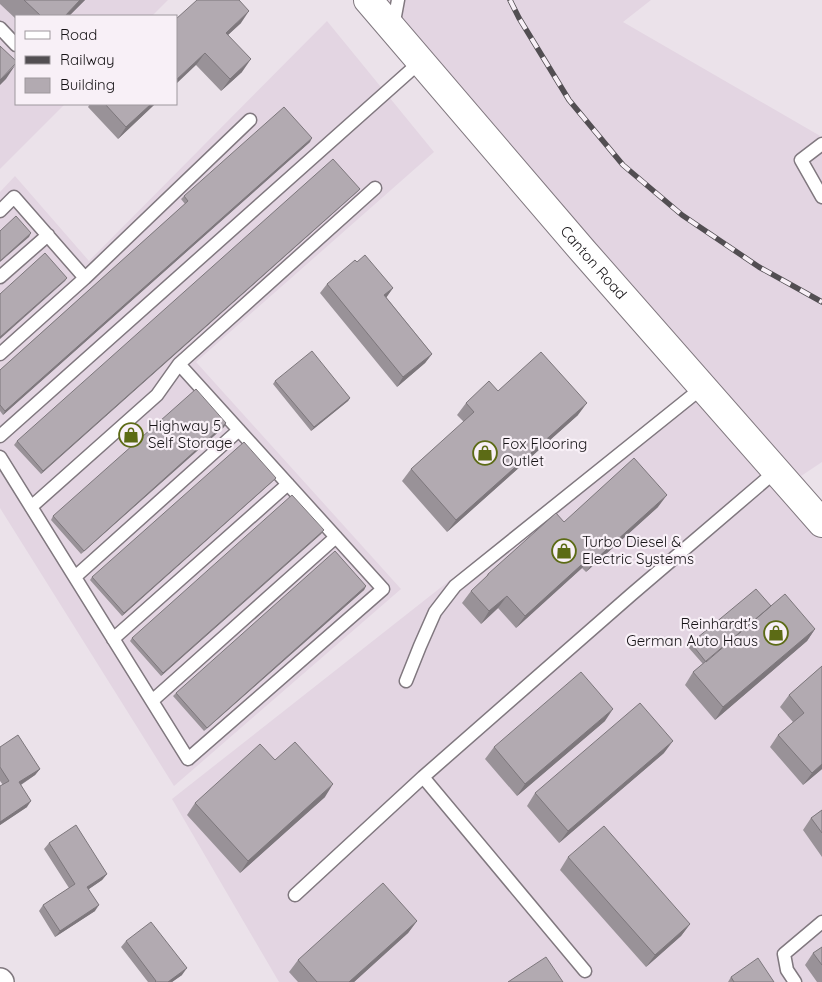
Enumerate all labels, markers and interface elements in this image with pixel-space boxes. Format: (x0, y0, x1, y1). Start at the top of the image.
legend (15, 15, 178, 105)
text: Road (60, 25, 97, 44)
text: Railway (60, 50, 115, 69)
text: Building (60, 75, 115, 94)
street label: Canton Road (556, 221, 631, 303)
place label: Highway 5 Self Storage (148, 416, 233, 452)
shop icon: Highway 5 Self Storage (118, 422, 144, 448)
place label: Fox Flooring Outlet (502, 434, 587, 470)
shop icon: Fox Flooring Outlet (472, 440, 498, 466)
place label: Turbo Diesel & Electric Systems (582, 532, 694, 568)
shop icon: Turbo Diesel & Electric Systems (551, 538, 577, 564)
place label: Reinhardt's German Auto Haus (626, 614, 758, 650)
shop icon: Reinhardt's German Auto Haus (763, 620, 789, 646)

